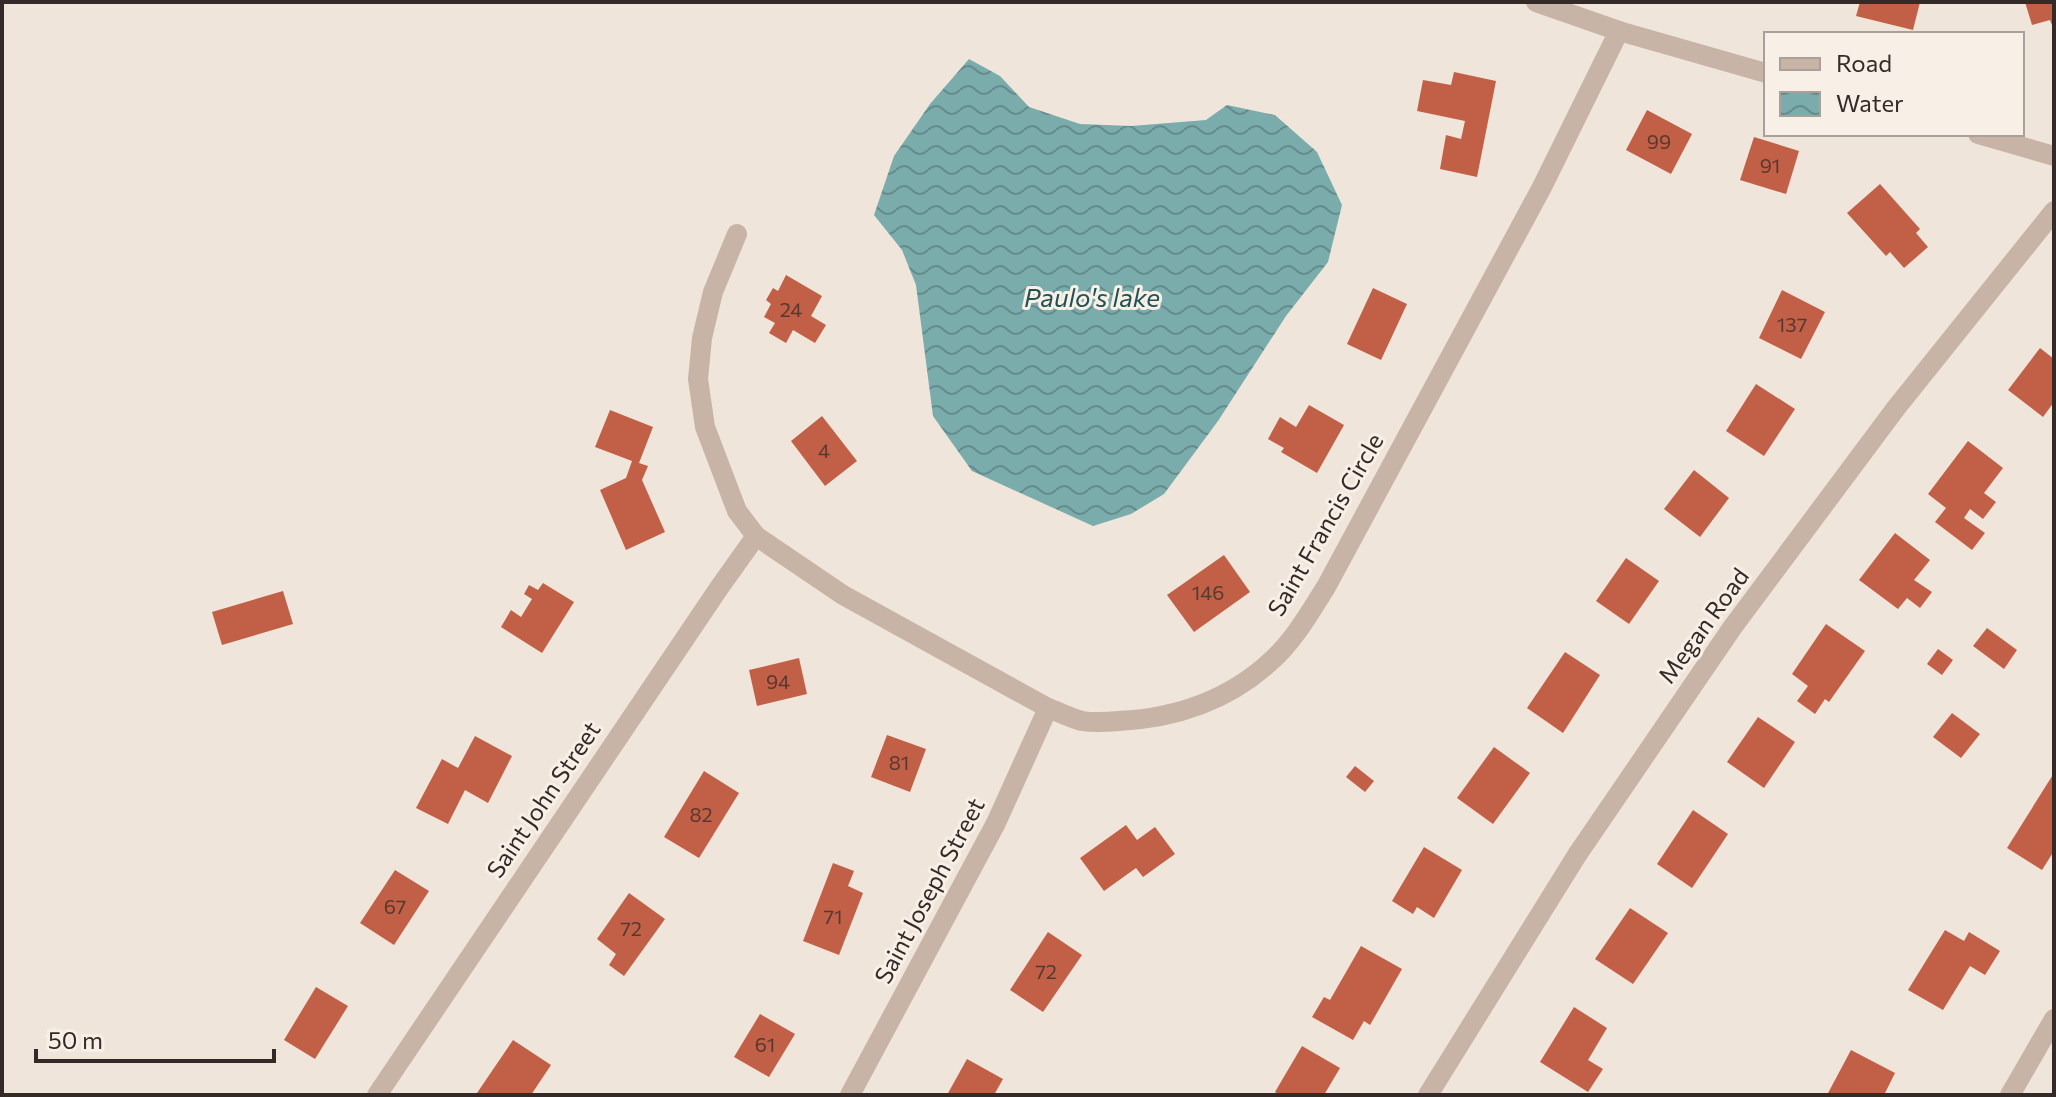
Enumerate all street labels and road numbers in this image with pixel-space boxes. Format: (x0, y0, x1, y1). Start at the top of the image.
street label: Saint Francis Circle (1261, 428, 1389, 621)
street label: Megan Road (1651, 562, 1754, 688)
street label: Saint John Street (480, 715, 606, 883)
street label: Saint Joseph Street (868, 792, 990, 988)

